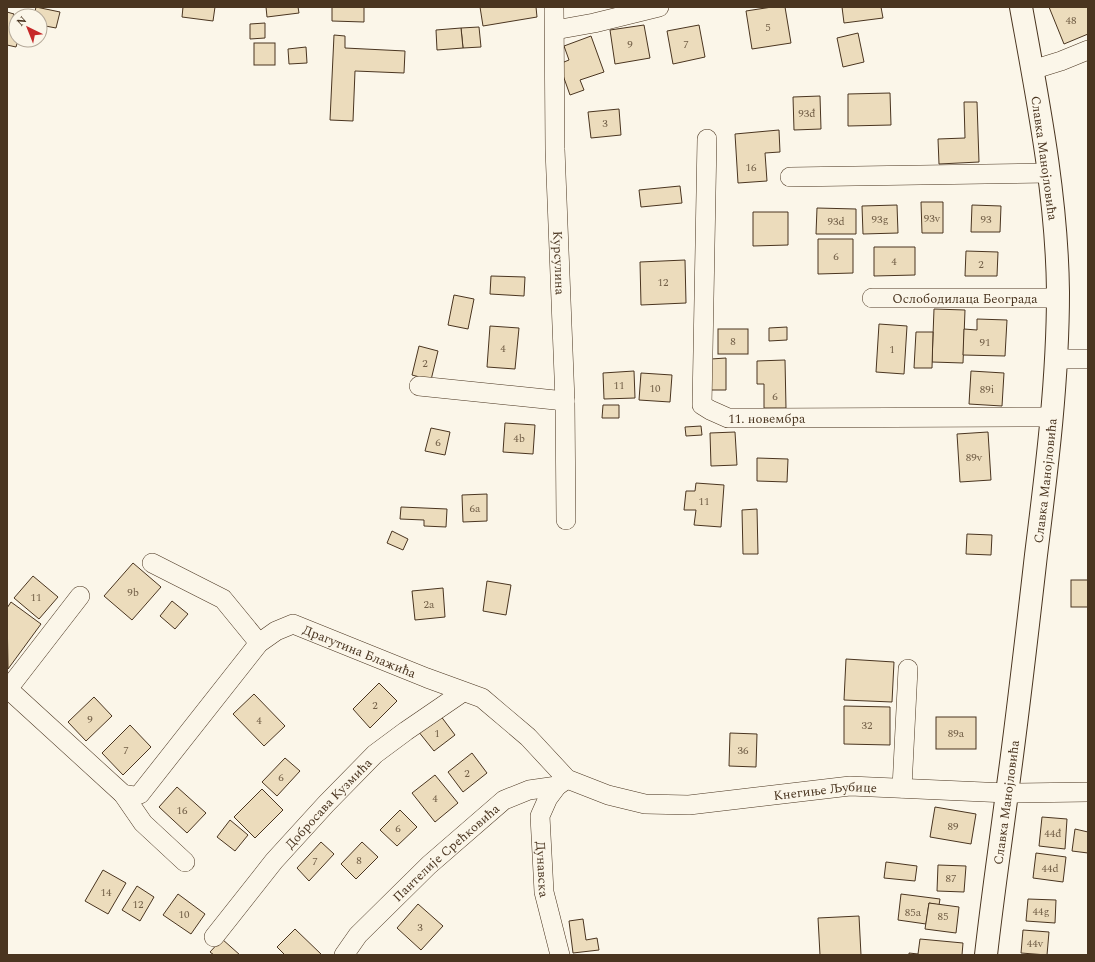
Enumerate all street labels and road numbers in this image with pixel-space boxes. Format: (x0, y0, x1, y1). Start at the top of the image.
street label: Славка Манојловића (1025, 95, 1063, 222)
street label: Курсулина (547, 231, 570, 296)
street label: Ослободилаца Београда (892, 289, 1038, 309)
street label: 11. новембра (728, 409, 806, 429)
street label: Славка Манојловића (1029, 417, 1063, 544)
street label: Драгутина Блажића (300, 620, 420, 684)
street label: Славка Манојловића (988, 738, 1025, 866)
street label: Добросава Кузмића (281, 753, 377, 854)
street label: Кнегиње Љубице (772, 777, 877, 806)
street label: Пантелије Срећковића (388, 799, 505, 907)
street label: Дунавска (530, 841, 554, 900)

